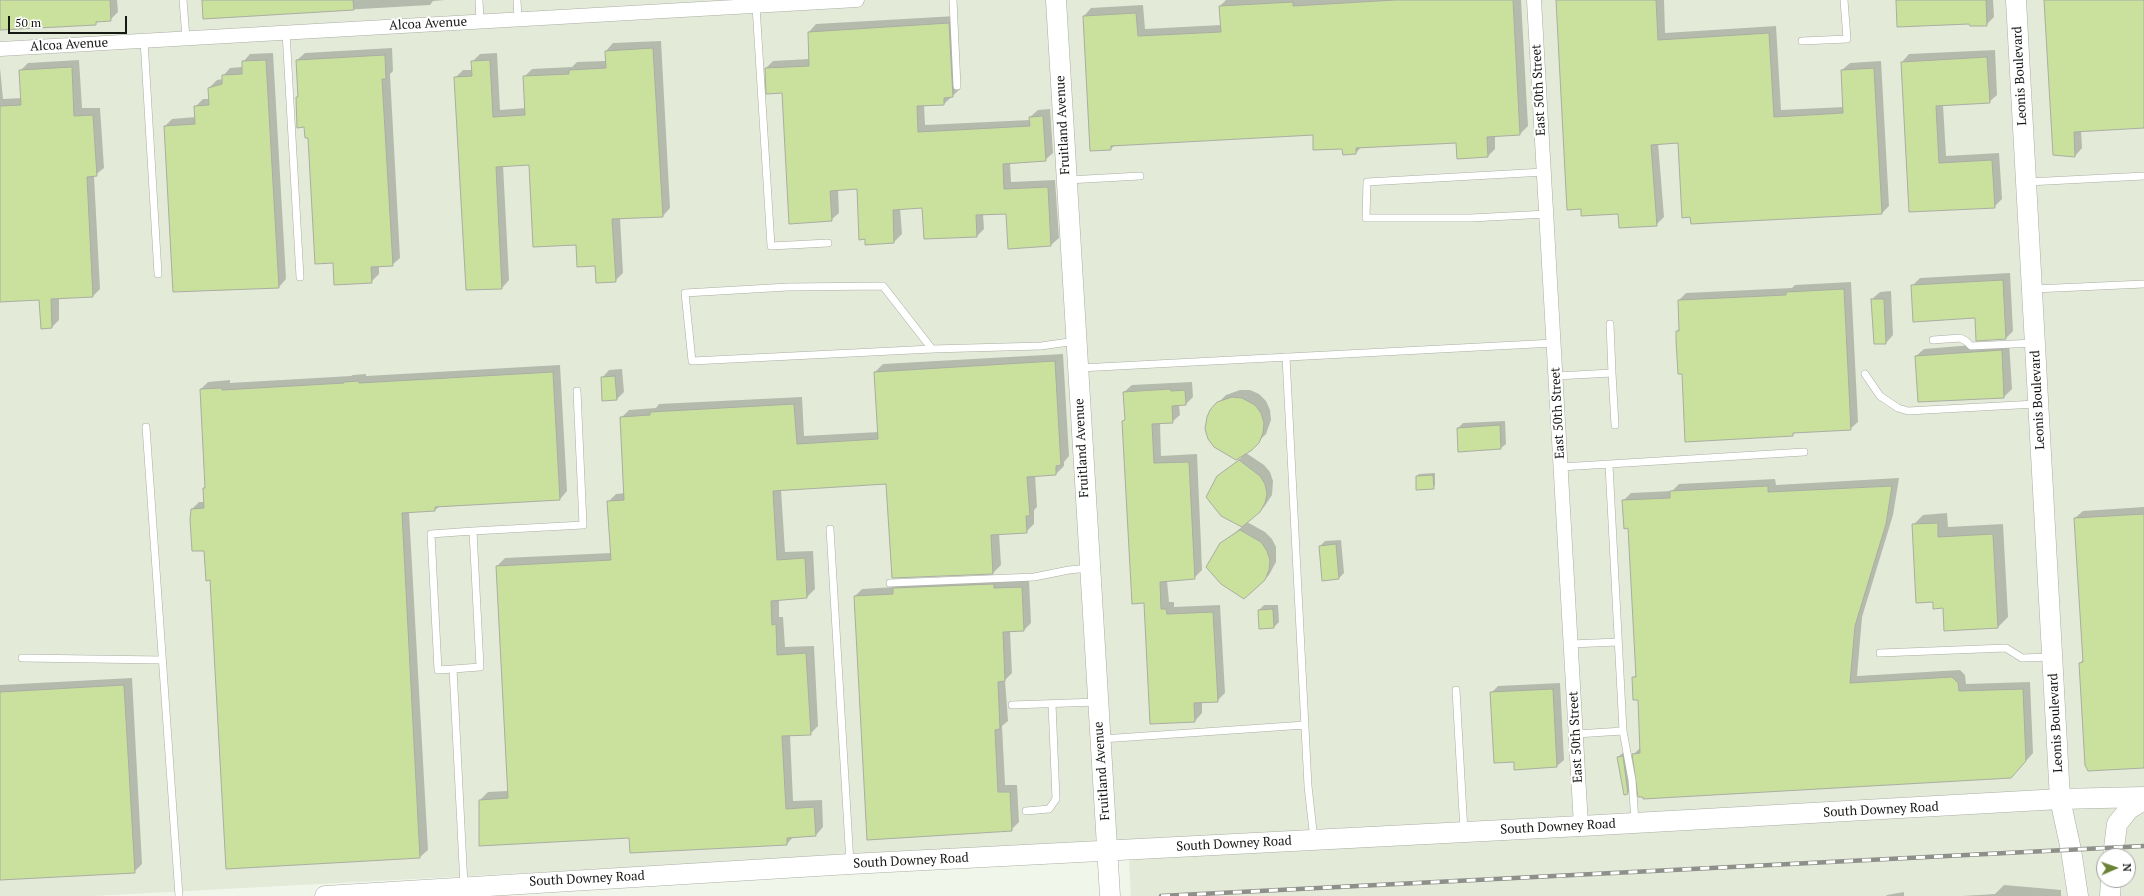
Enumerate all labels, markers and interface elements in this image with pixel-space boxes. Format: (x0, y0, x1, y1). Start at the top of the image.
scale bar (10, 8, 129, 34)
street label: Alcoa Avenue (389, 14, 467, 34)
text: 50 m (15, 15, 41, 30)
street label: Leonis Boulevard (2010, 26, 2030, 126)
street label: Alcoa Avenue (30, 35, 108, 55)
street label: East 50th Street (1529, 44, 1549, 136)
street label: Fruitland Avenue (1053, 75, 1073, 175)
street label: Leonis Boulevard (2028, 350, 2048, 450)
street label: East 50th Street (1548, 367, 1568, 459)
street label: Fruitland Avenue (1072, 398, 1092, 498)
street label: Leonis Boulevard (2046, 673, 2066, 773)
street label: East 50th Street (1566, 691, 1586, 783)
street label: Fruitland Avenue (1091, 721, 1113, 821)
street label: South Downey Road (1823, 799, 1939, 821)
street label: South Downey Road (1500, 816, 1616, 838)
street label: South Downey Road (1176, 833, 1292, 855)
north arrow (2096, 848, 2136, 888)
street label: South Downey Road (853, 850, 969, 872)
text: N (2120, 863, 2134, 872)
street label: South Downey Road (529, 868, 645, 890)

